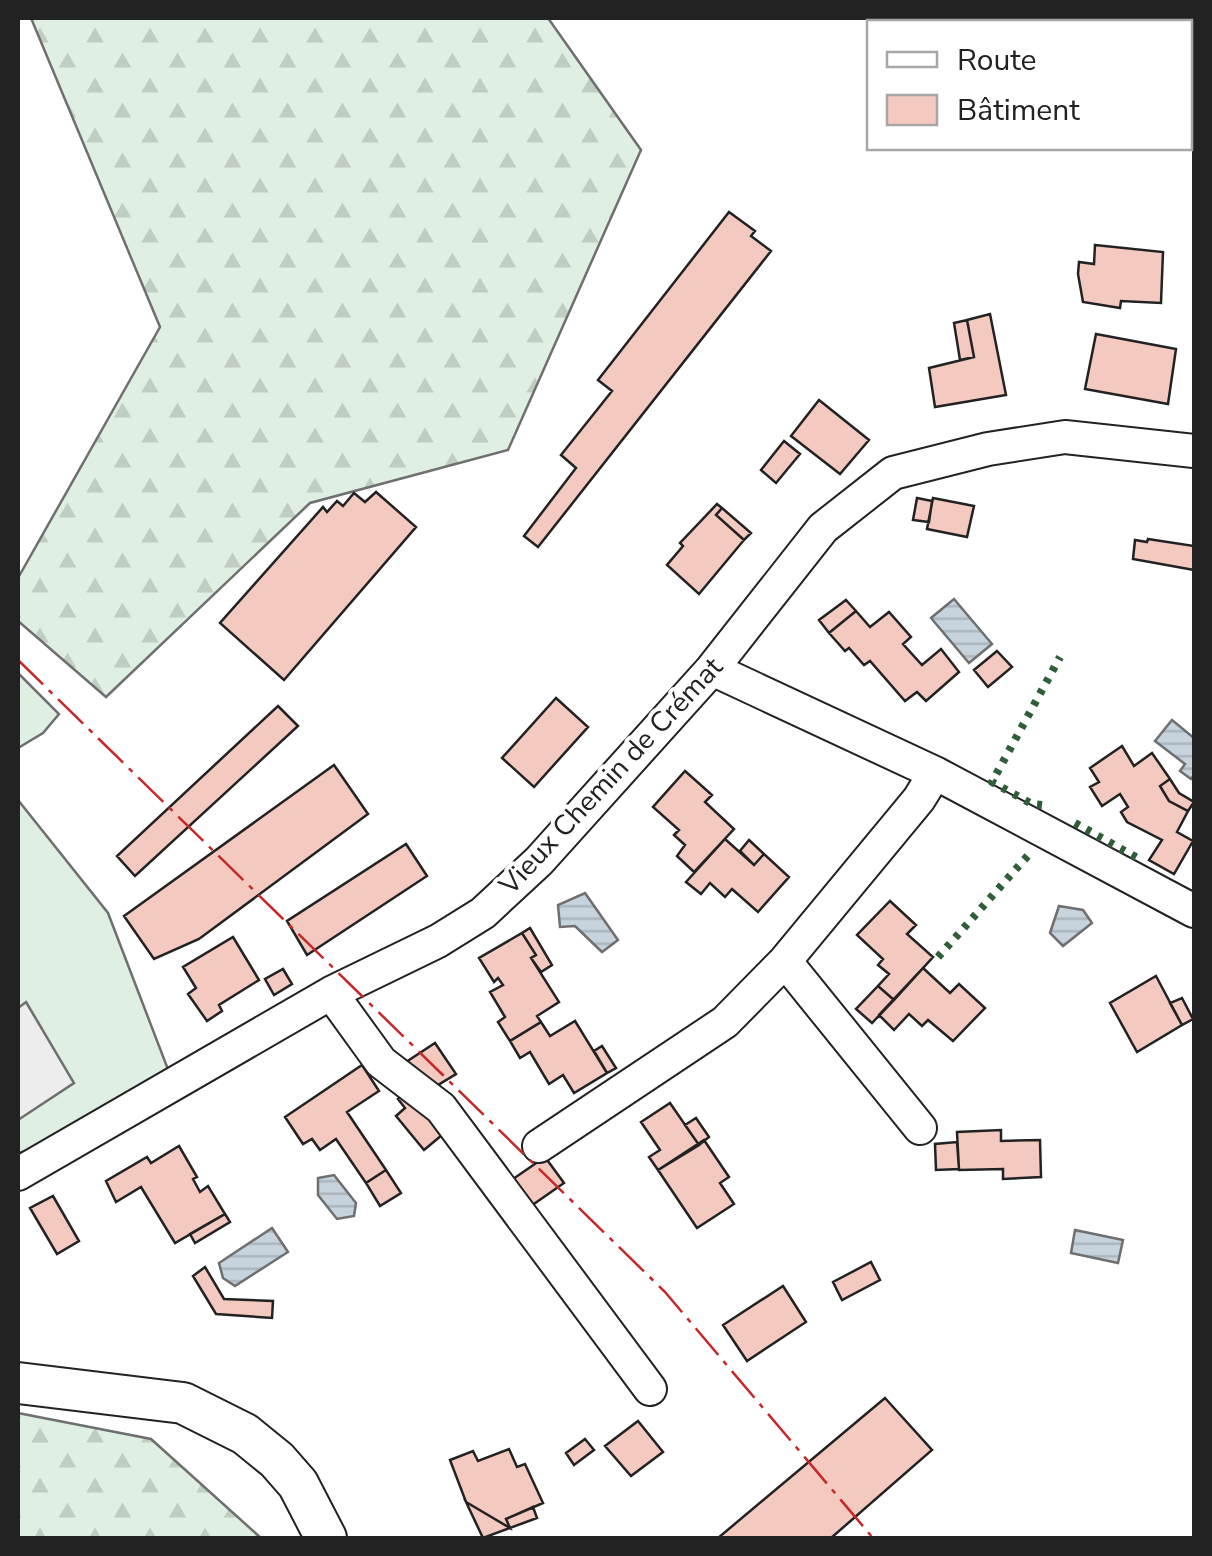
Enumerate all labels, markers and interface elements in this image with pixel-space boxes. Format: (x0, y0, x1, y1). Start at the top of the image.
legend (867, 20, 1192, 150)
text: Route (957, 40, 1037, 81)
text: Bâtiment (957, 90, 1080, 131)
street label: Vieux Chemin de Crémat (490, 649, 731, 904)

